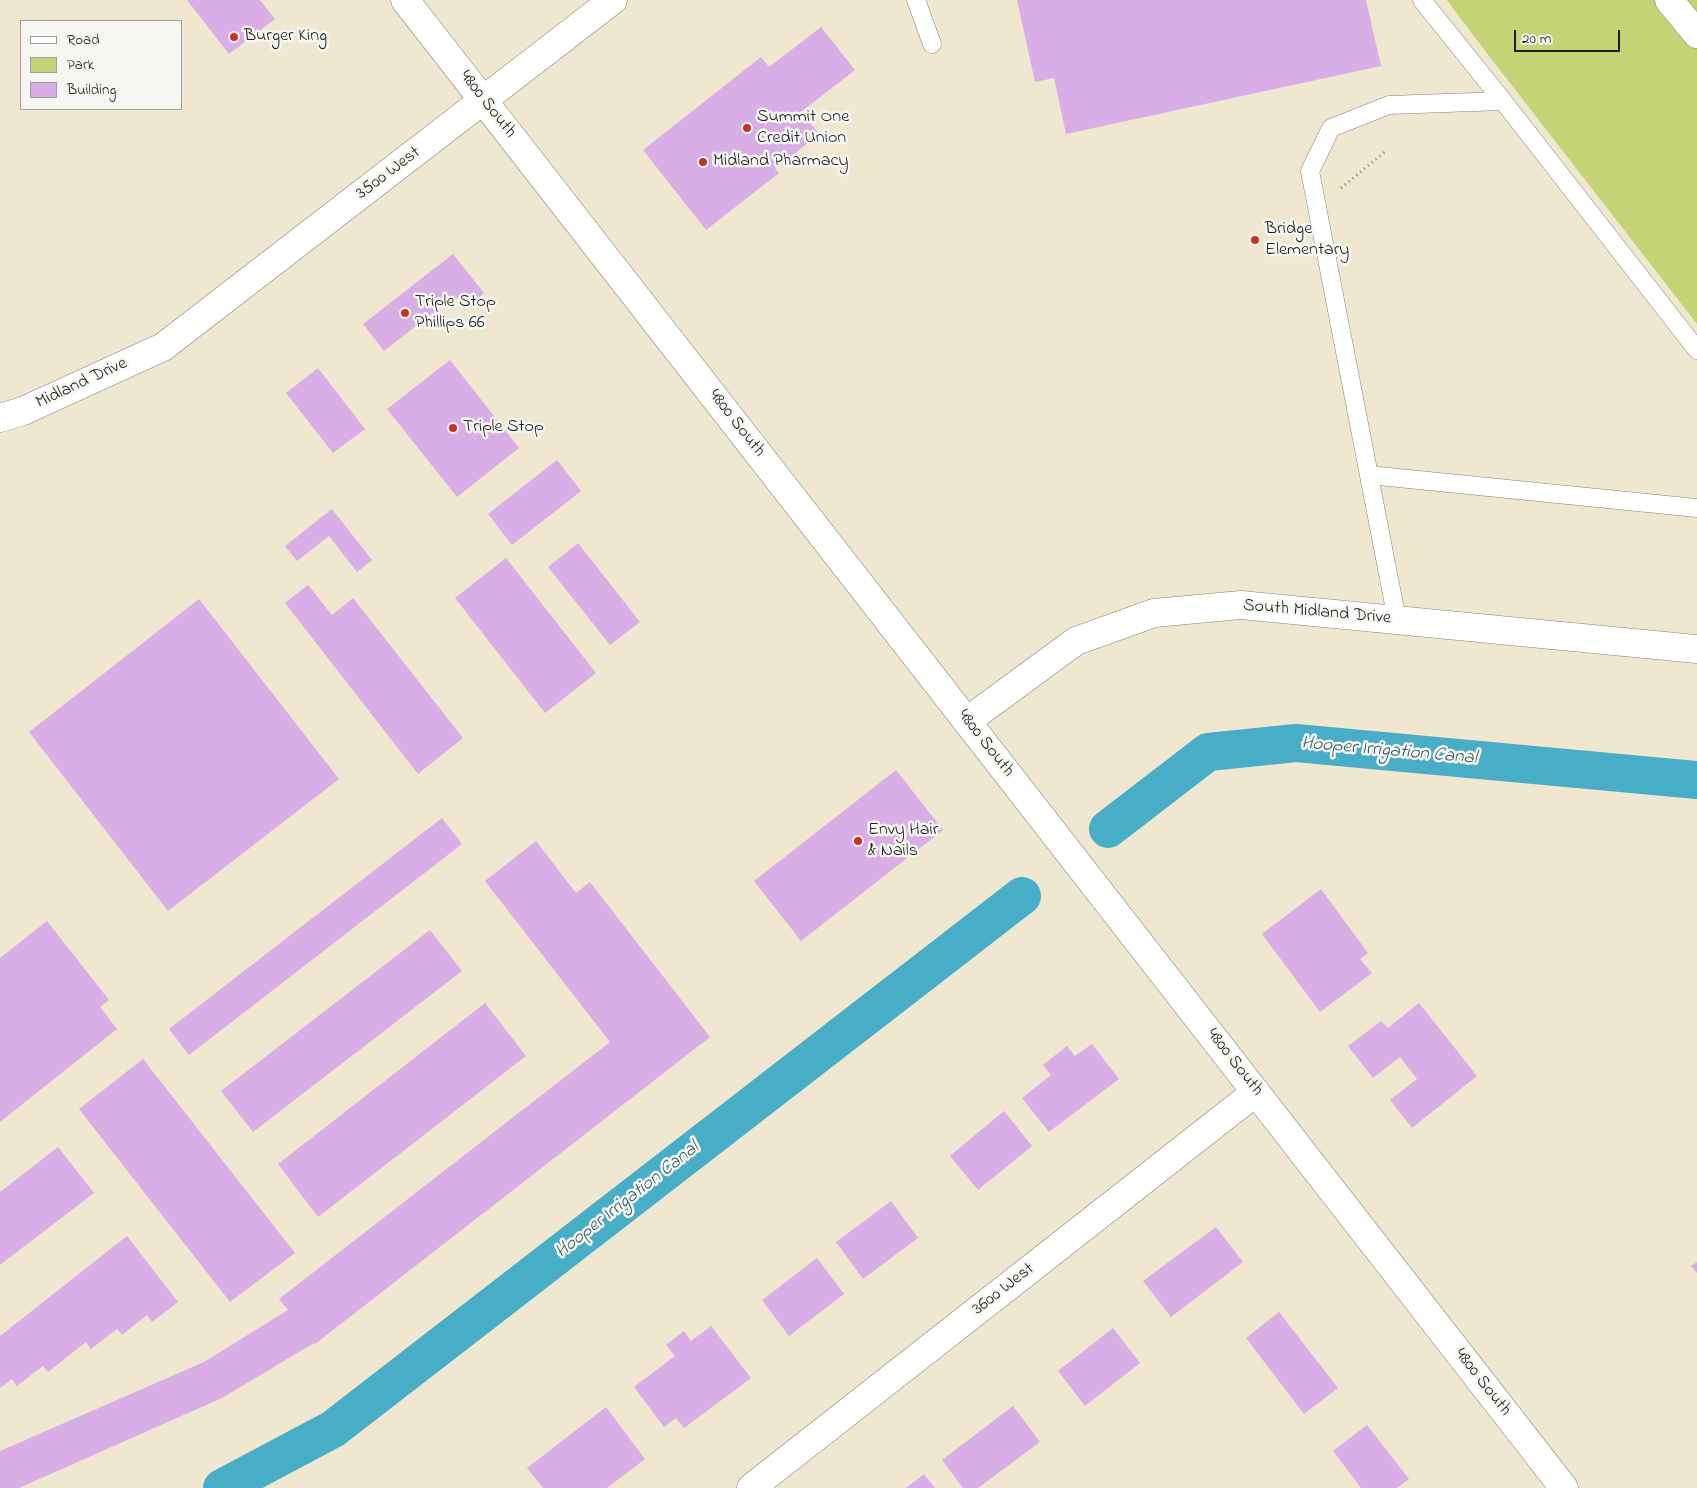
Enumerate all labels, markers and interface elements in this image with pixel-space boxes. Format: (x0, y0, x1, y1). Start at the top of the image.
legend (20, 20, 182, 110)
scale bar (1517, 20, 1623, 52)
place label: Burger King (244, 26, 327, 48)
text: 20 m (1522, 28, 1551, 50)
text: Road (67, 29, 100, 51)
marker: Burger King (228, 31, 240, 43)
text: Park (67, 54, 94, 76)
street label: 4800 South (454, 67, 520, 143)
text: Building (67, 79, 116, 101)
place label: Summit One Credit Union (757, 107, 849, 150)
marker: Summit One Credit Union (741, 122, 753, 134)
street label: 3500 West (353, 143, 425, 205)
place label: Midland Pharmacy (713, 151, 848, 173)
marker: Midland Pharmacy (697, 156, 709, 168)
place label: Bridge Elementary (1265, 219, 1349, 262)
marker: Bridge Elementary (1249, 234, 1261, 246)
place label: Triple Stop Phillips 66 (415, 292, 496, 334)
marker: Triple Stop Phillips 66 (399, 307, 411, 319)
street label: Midland Drive (33, 353, 131, 415)
street label: 4800 South (703, 386, 769, 462)
place label: Triple Stop (463, 417, 544, 439)
marker: Triple Stop (447, 422, 459, 434)
street label: South Midland Drive (1242, 596, 1392, 630)
street label: 4800 South (952, 706, 1018, 782)
water label: Hooper Irrigation Canal (1300, 733, 1478, 771)
place label: Envy Hair & Nails (868, 820, 938, 862)
marker: Envy Hair & Nails (852, 835, 864, 847)
street label: 4800 South (1201, 1025, 1267, 1101)
water label: Hooper Irrigation Canal (552, 1138, 704, 1264)
street label: 3600 West (969, 1259, 1039, 1321)
street label: 4800 South (1449, 1345, 1515, 1421)

